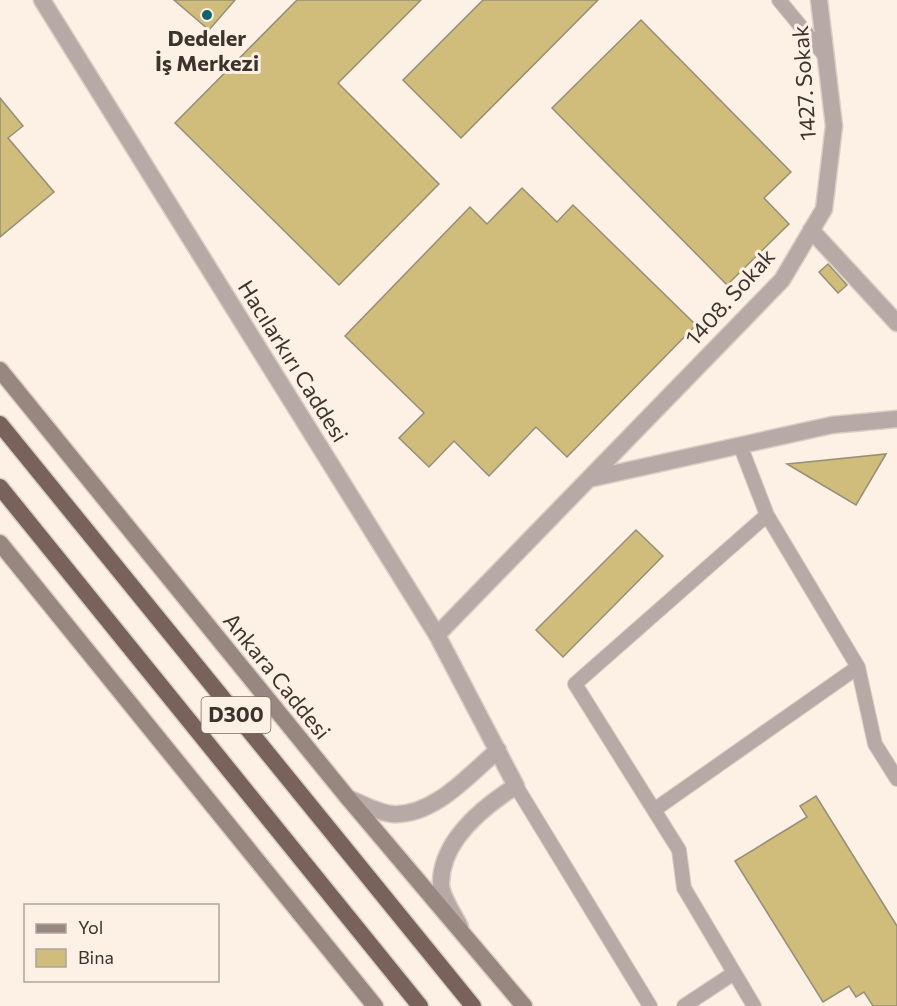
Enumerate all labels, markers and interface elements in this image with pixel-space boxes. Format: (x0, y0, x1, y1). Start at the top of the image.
marker: Dedeler İş Merkezi (200, 8, 214, 22)
place label: Dedeler İş Merkezi (155, 24, 259, 76)
street label: 1427. Sokak (786, 24, 821, 142)
street label: 1408. Sokak (679, 243, 780, 351)
street label: Hacılarkırı Caddesi (233, 275, 354, 447)
street label: Ankara Caddesi (218, 607, 337, 744)
road number: D300 (202, 697, 270, 733)
legend (24, 904, 219, 982)
text: Yol (78, 916, 103, 938)
text: Bina (78, 946, 114, 968)

